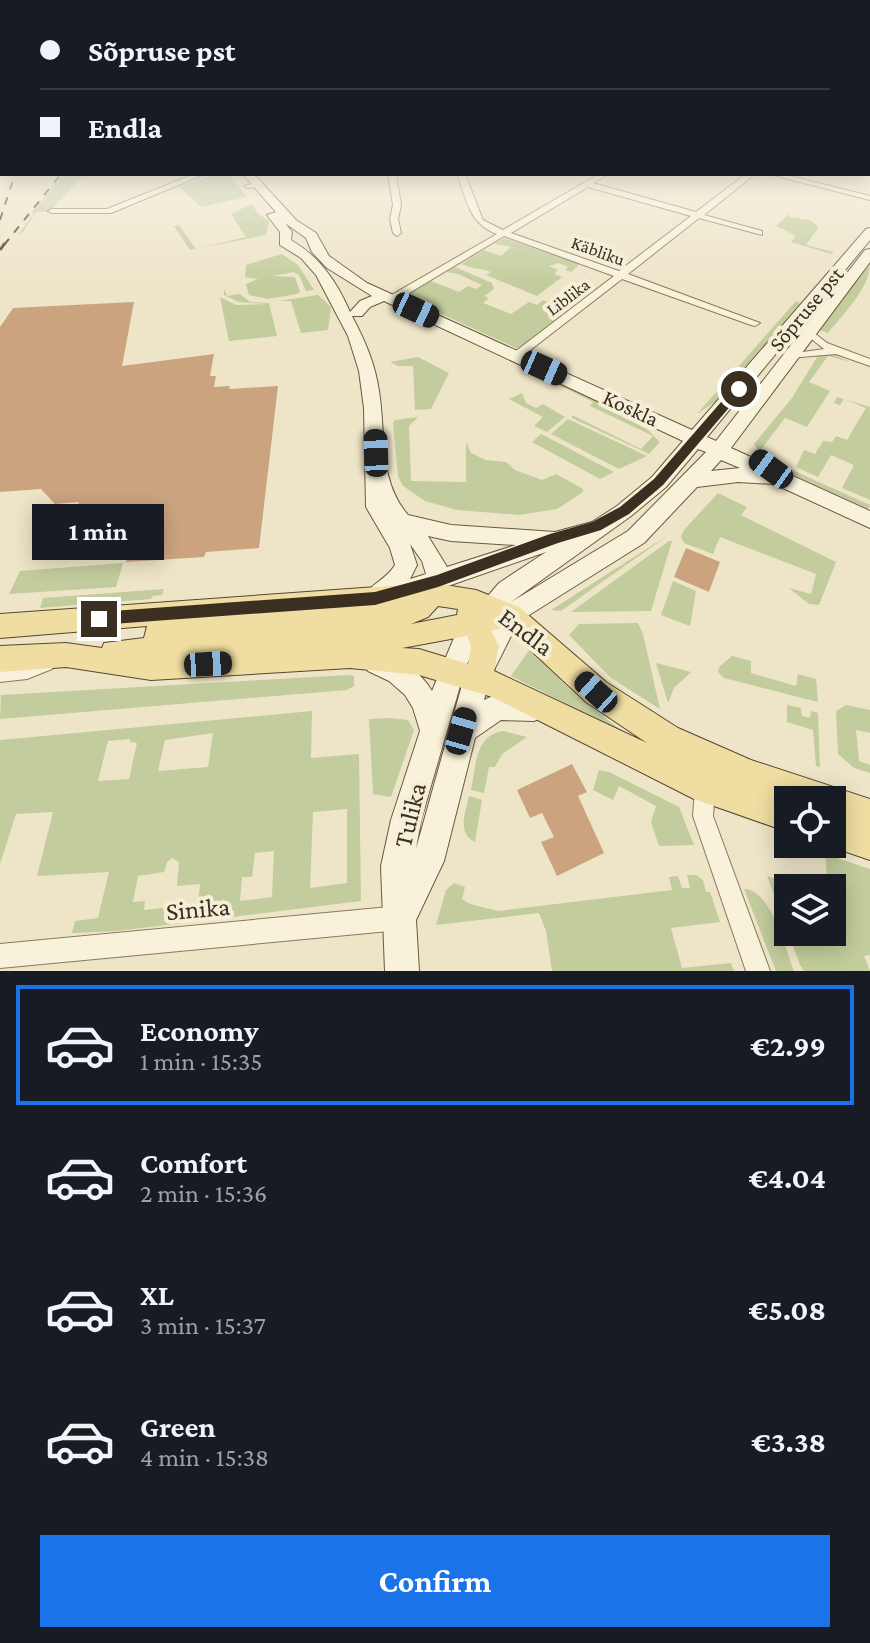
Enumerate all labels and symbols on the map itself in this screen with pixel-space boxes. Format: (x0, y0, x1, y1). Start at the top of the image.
street label: Käbliku (569, 232, 628, 270)
street label: Sõpruse pst (764, 261, 849, 356)
street label: Liblika (542, 274, 594, 320)
car (389, 289, 443, 331)
car (517, 347, 571, 389)
route start (721, 371, 757, 407)
street label: Koskla (599, 384, 663, 432)
car (363, 429, 389, 477)
car (745, 445, 797, 493)
callout: 1 min (33, 503, 165, 559)
route end (81, 601, 117, 637)
street label: Endla (493, 602, 559, 662)
car (183, 651, 233, 677)
car (570, 667, 622, 717)
car (443, 705, 479, 757)
street label: Tulika (388, 780, 432, 850)
street label: Sinika (165, 892, 231, 926)

